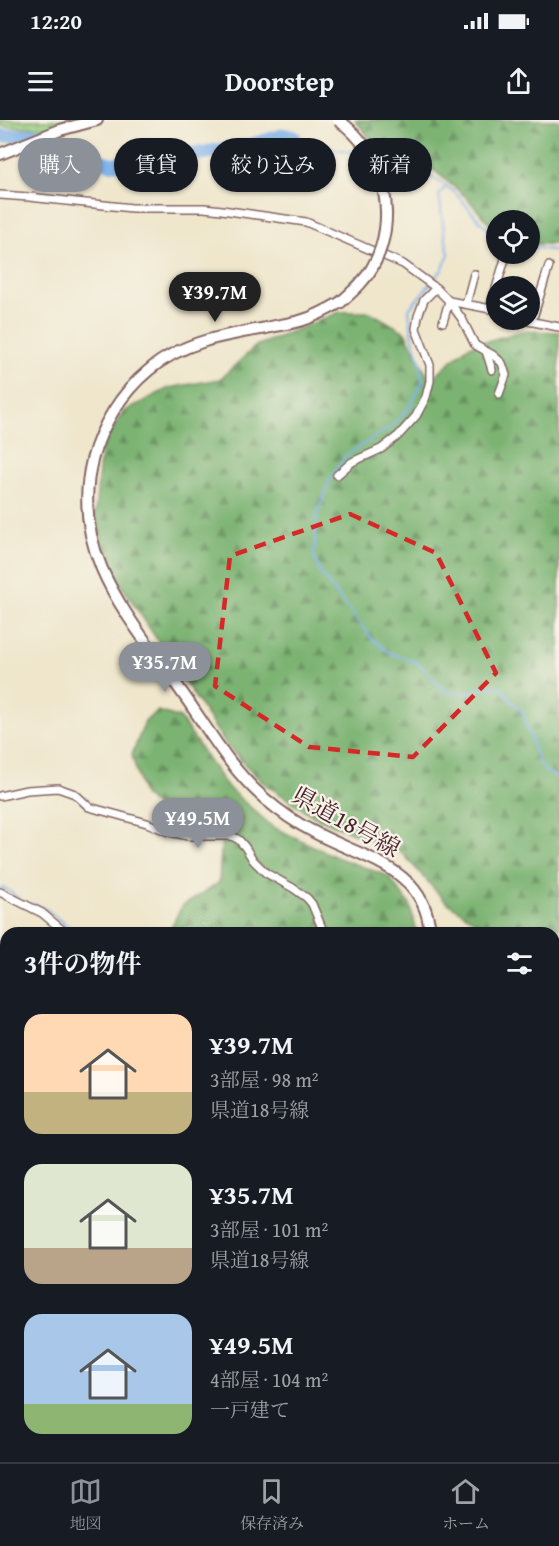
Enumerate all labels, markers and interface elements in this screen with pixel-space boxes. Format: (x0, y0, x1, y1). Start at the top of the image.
text: 12:20 (30, 5, 82, 37)
text: Doorstep (225, 61, 334, 101)
icon: menu (24, 65, 57, 98)
icon: share (502, 65, 535, 98)
chip: 購入 (18, 138, 102, 192)
chip: 賃貸 (114, 138, 198, 192)
chip: 絞り込み (210, 138, 336, 192)
chip: 新着 (348, 138, 432, 192)
map controls (486, 210, 540, 330)
button: locate (486, 210, 540, 264)
pin: ¥39.7M (166, 272, 264, 323)
button: layers (486, 276, 540, 330)
text: ¥39.7M (183, 277, 247, 306)
pin: ¥35.7M (116, 642, 214, 693)
text: ¥35.7M (133, 647, 197, 676)
street label: 県道18号線 (286, 777, 407, 866)
pin: ¥49.5M (149, 798, 247, 849)
text: ¥49.5M (166, 803, 230, 832)
text: 3件の物件 (24, 944, 141, 983)
icon: filters (503, 947, 536, 980)
text: ¥39.7M (210, 1025, 294, 1064)
icon: home (72, 1038, 144, 1110)
text: 3部屋 · 98 m² (210, 1065, 319, 1094)
text: 県道18号線 (210, 1095, 309, 1124)
text: ¥35.7M (210, 1175, 294, 1214)
icon: home (72, 1188, 144, 1260)
text: 3部屋 · 101 m² (210, 1215, 328, 1244)
text: 県道18号線 (210, 1245, 309, 1274)
text: ¥49.5M (210, 1325, 294, 1364)
icon: home (72, 1338, 144, 1410)
text: 4部屋 · 104 m² (210, 1365, 328, 1394)
text: 一戸建て (210, 1395, 290, 1424)
tab: 地図 (69, 1475, 102, 1535)
tab: 保存済み (240, 1475, 304, 1535)
tab: ホーム (442, 1475, 490, 1535)

